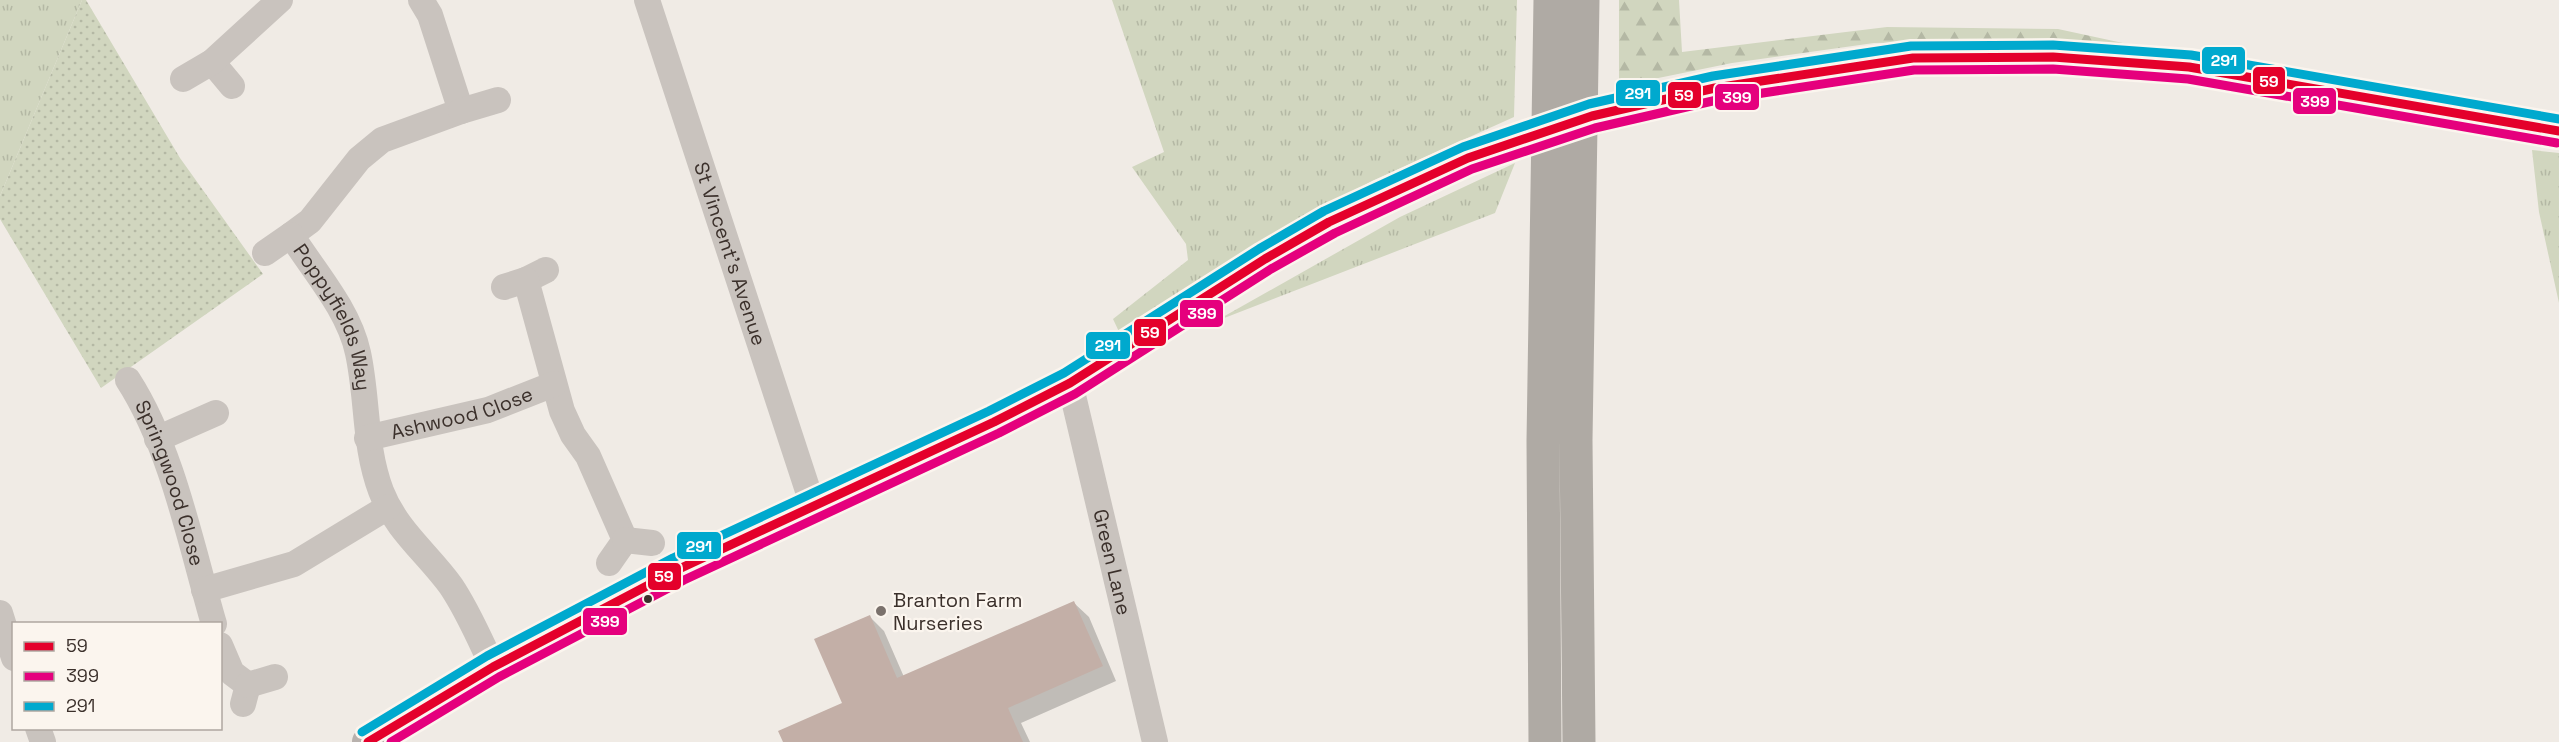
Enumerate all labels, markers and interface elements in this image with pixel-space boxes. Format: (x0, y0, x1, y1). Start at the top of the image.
line badge: 291 (2201, 46, 2246, 75)
text: 291 (2211, 50, 2237, 71)
line badge: 59 (2252, 66, 2286, 95)
text: 59 (2259, 71, 2279, 92)
line badge: 291 (1615, 79, 1661, 107)
line badge: 59 (1667, 81, 1702, 109)
text: 291 (1625, 83, 1651, 104)
line badge: 399 (1714, 83, 1760, 111)
text: 59 (1674, 85, 1694, 106)
text: 399 (1722, 87, 1752, 108)
line badge: 399 (2292, 87, 2337, 115)
text: 399 (2300, 91, 2330, 112)
street label: St Vincent's Avenue (688, 158, 773, 349)
street label: Poppyfields Way (288, 239, 377, 392)
line badge: 399 (1179, 299, 1224, 328)
text: 399 (1187, 303, 1217, 324)
line badge: 59 (1133, 318, 1167, 347)
text: 59 (1140, 322, 1160, 343)
line badge: 291 (1085, 331, 1131, 360)
text: 291 (1095, 335, 1121, 356)
street label: Ashwood Close (388, 381, 537, 445)
street label: Springwood Close (129, 396, 210, 569)
street label: Green Lane (1087, 506, 1137, 618)
line badge: 291 (676, 531, 722, 560)
text: 291 (686, 536, 712, 557)
line badge: 59 (647, 562, 682, 591)
text: 59 (654, 566, 674, 587)
place label: Branton Farm Nurseries (893, 587, 1022, 636)
unlabelled marker (642, 593, 654, 605)
marker: Branton Farm Nurseries (874, 604, 888, 618)
line badge: 399 (582, 607, 628, 636)
text: 399 (590, 611, 620, 632)
legend (12, 622, 222, 730)
text: 59 (66, 634, 88, 657)
text: 399 (66, 664, 99, 687)
text: 291 (66, 694, 95, 717)

